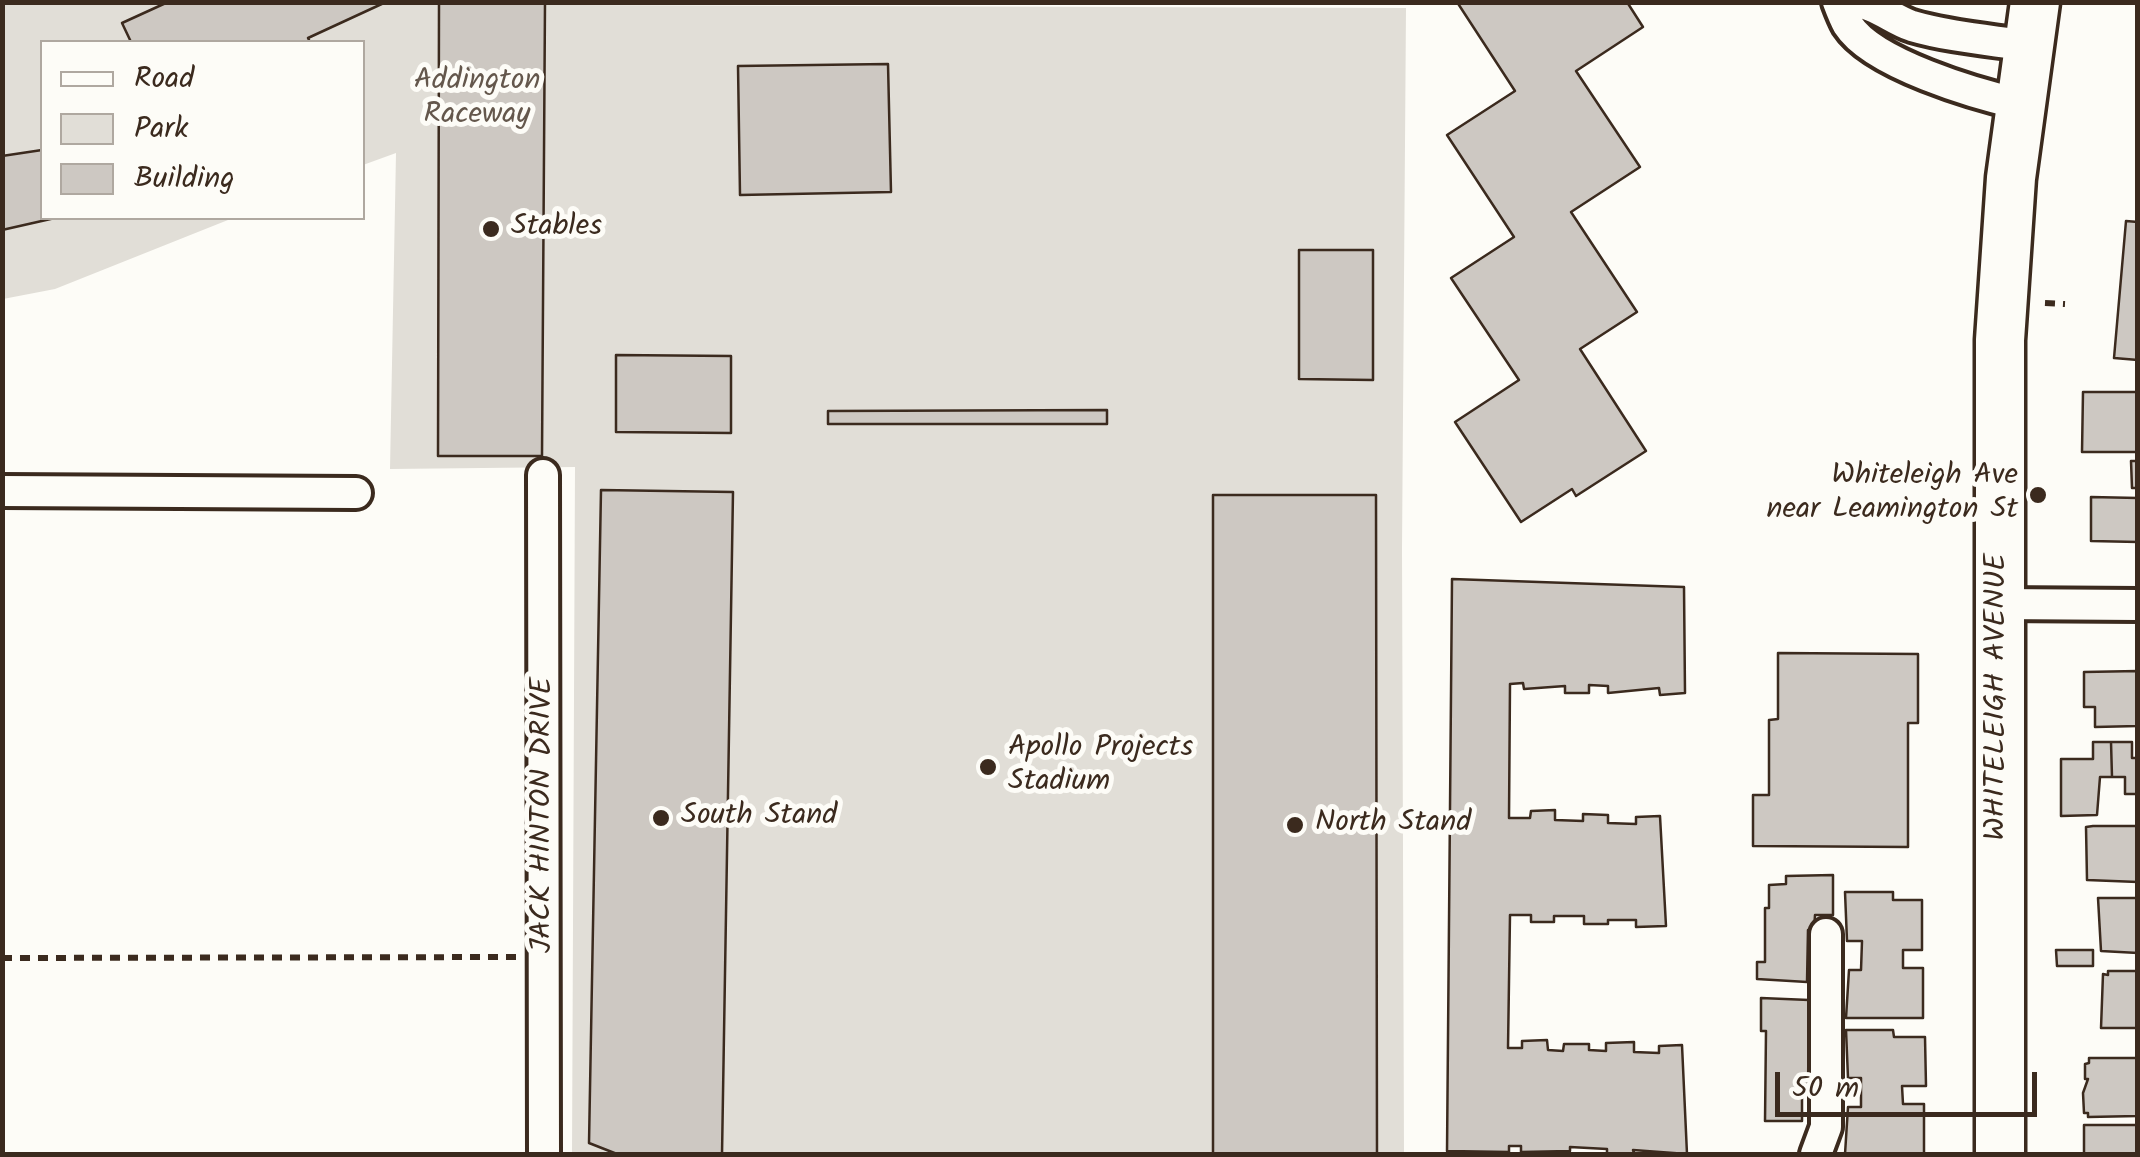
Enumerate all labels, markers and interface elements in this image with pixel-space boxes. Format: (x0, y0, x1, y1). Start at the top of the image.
legend (40, 40, 365, 220)
text: Road (134, 55, 194, 103)
park label: Addington Raceway (414, 65, 540, 136)
text: Park (134, 105, 188, 153)
text: Building (134, 155, 234, 203)
place label: Stables (511, 211, 602, 247)
marker: Stables (480, 218, 502, 240)
place label: Whiteleigh Ave near Leamington St (1767, 460, 2018, 530)
marker: Whiteleigh Ave near Leamington St (2027, 484, 2049, 506)
street label: WHITELEIGH AVENUE (1981, 553, 2017, 841)
street label: JACK HINTON DRIVE (527, 677, 563, 953)
place label: Apollo Projects Stadium (1008, 732, 1193, 802)
marker: Apollo Projects Stadium (977, 756, 999, 778)
place label: South Stand (681, 800, 837, 836)
marker: South Stand (650, 807, 672, 829)
place label: North Stand (1315, 807, 1471, 843)
marker: North Stand (1284, 814, 1306, 836)
scale bar (1780, 1052, 2042, 1114)
text: 50 m (1792, 1065, 1859, 1113)

